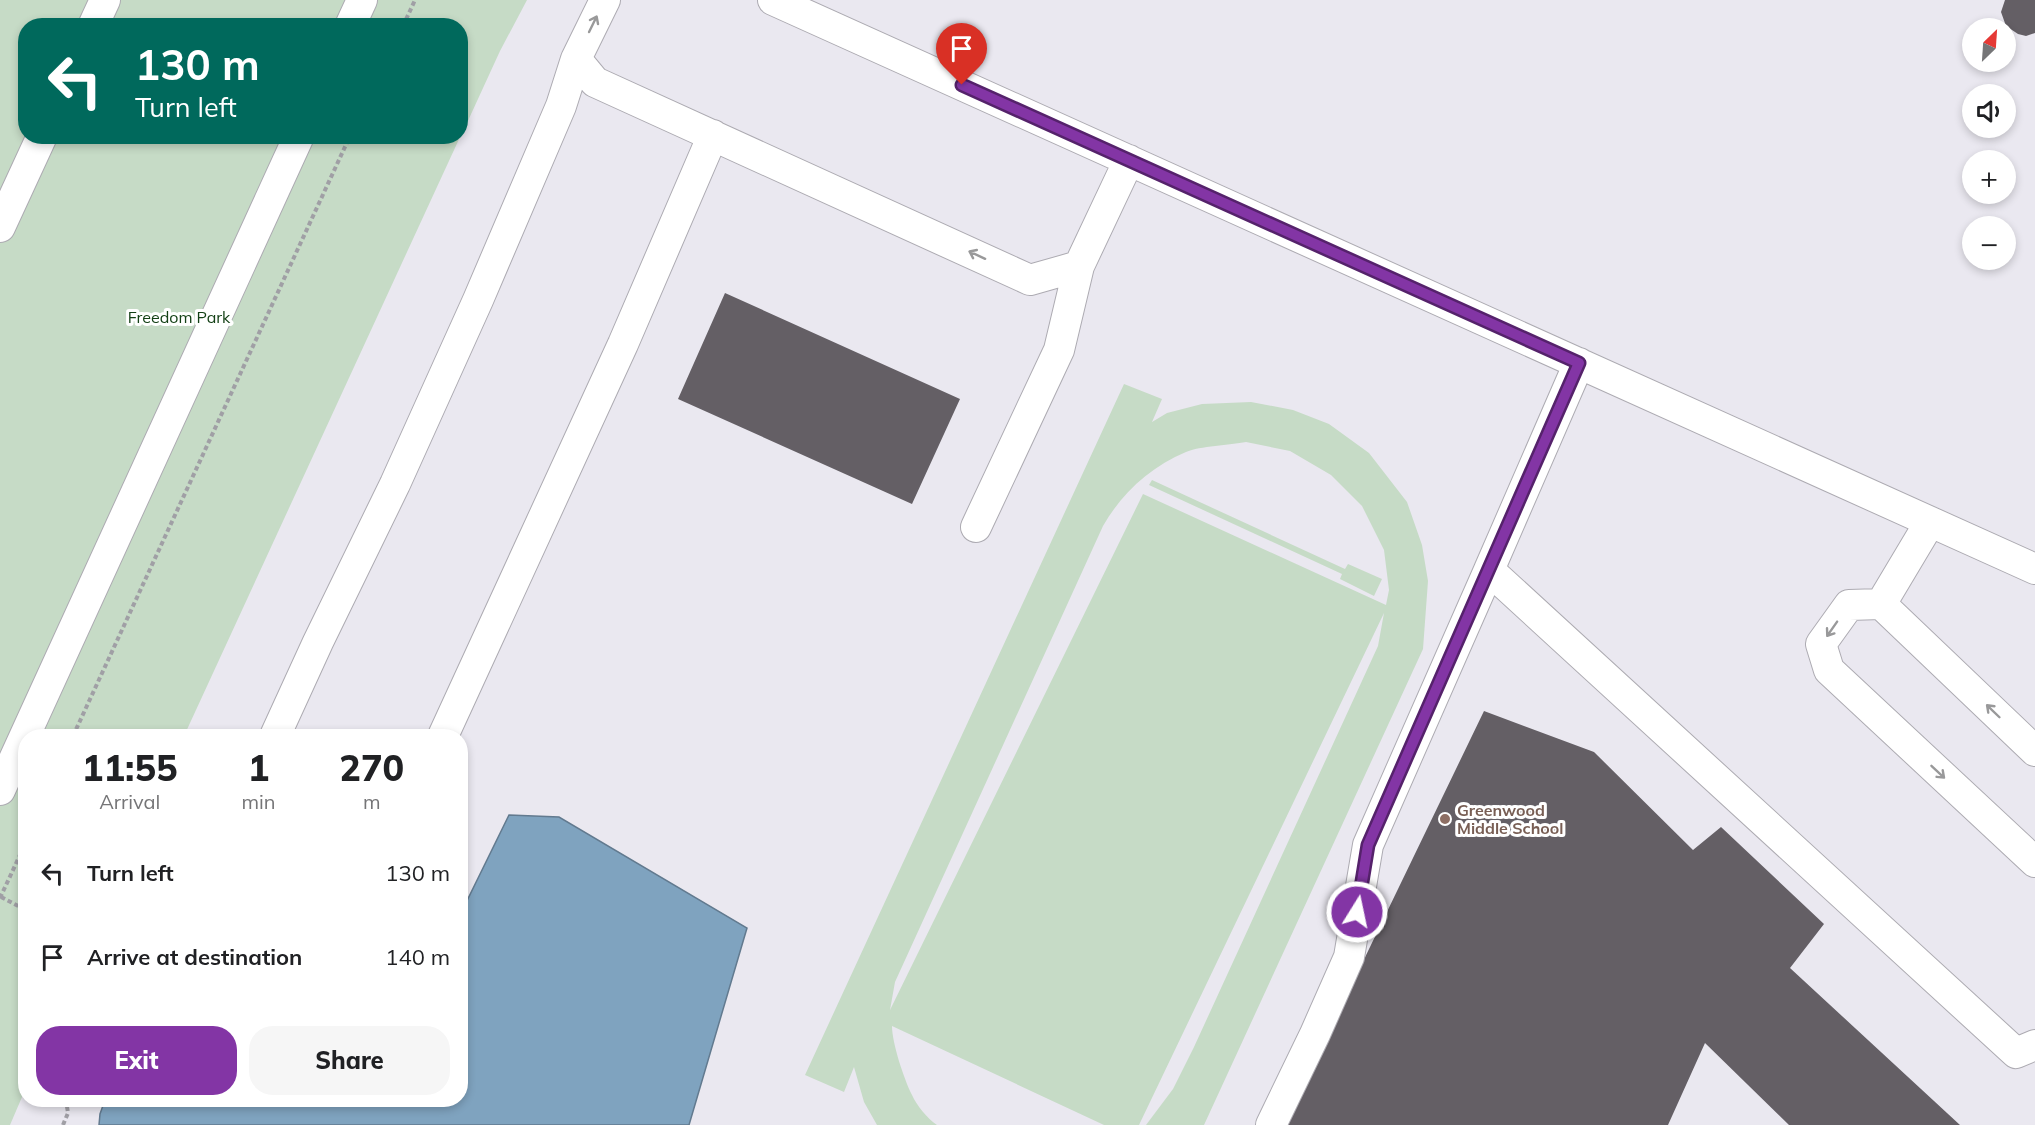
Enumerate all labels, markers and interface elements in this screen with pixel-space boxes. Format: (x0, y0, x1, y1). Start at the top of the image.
one-way arrow (587, 16, 599, 34)
north arrow (1962, 18, 2016, 72)
map controls (1962, 18, 2016, 270)
pin (936, 23, 987, 85)
icon: arrive (945, 32, 978, 65)
text: 130 m (135, 38, 260, 91)
icon: left (36, 42, 114, 120)
button: sound (1962, 84, 2016, 138)
text: Turn left (135, 90, 237, 124)
button: + (1962, 150, 2016, 204)
button: − (1962, 216, 2016, 270)
one-way arrow (969, 249, 987, 261)
park label: Freedom Park (128, 307, 231, 327)
one-way arrow (1826, 620, 1838, 636)
one-way arrow (1985, 704, 2000, 718)
text: 11:55 (82, 745, 178, 790)
text: 1 (248, 745, 269, 790)
text: 270 (339, 745, 404, 790)
one-way arrow (1931, 765, 1946, 779)
text: Arrival (99, 789, 160, 814)
text: min (241, 789, 276, 814)
text: m (363, 789, 381, 814)
place label: Greenwood Middle School (1457, 800, 1563, 838)
marker: Greenwood Middle School (1438, 812, 1452, 826)
icon: left (36, 857, 69, 890)
text: Turn left (87, 859, 174, 887)
text: 130 m (385, 859, 450, 887)
position arrow (1325, 880, 1389, 944)
icon: arrive (36, 941, 69, 974)
text: Arrive at destination (87, 943, 302, 971)
text: 140 m (385, 943, 450, 971)
button: Exit (36, 1026, 237, 1095)
button: Share (249, 1026, 450, 1095)

